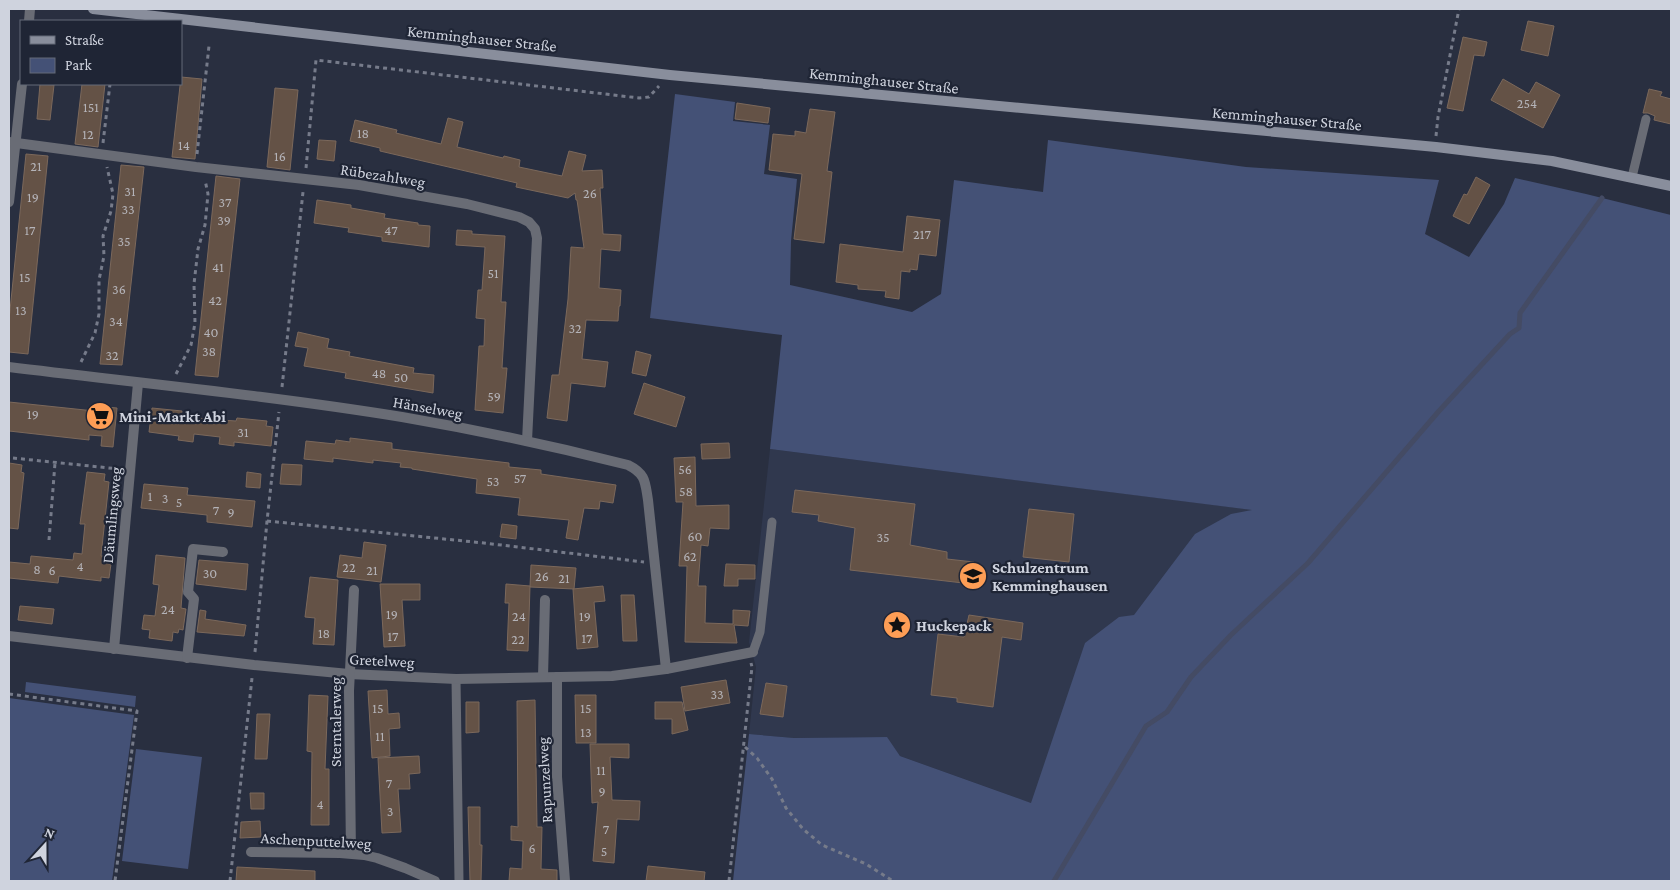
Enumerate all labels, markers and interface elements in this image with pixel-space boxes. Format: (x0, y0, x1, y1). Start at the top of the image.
legend (20, 20, 182, 85)
street label: Kemminghauser Straße (406, 22, 558, 56)
text: Straße (65, 32, 104, 48)
text: Park (65, 57, 92, 73)
street label: Kemminghauser Straße (808, 64, 960, 98)
house number: 254 (1517, 95, 1537, 111)
house number: 151 (83, 99, 99, 115)
street label: Kemminghauser Straße (1211, 103, 1363, 135)
house number: 18 (357, 125, 369, 141)
house number: 12 (82, 126, 94, 142)
house number: 14 (178, 137, 190, 153)
house number: 16 (274, 148, 286, 164)
house number: 21 (30, 158, 42, 174)
street label: Rübezahlweg (339, 160, 427, 192)
house number: 31 (124, 183, 136, 199)
house number: 26 (583, 185, 597, 201)
house number: 19 (27, 189, 39, 205)
house number: 37 (219, 194, 232, 210)
house number: 33 (121, 201, 135, 217)
house number: 39 (217, 212, 231, 228)
house number: 17 (24, 222, 36, 238)
house number: 47 (384, 222, 398, 238)
house number: 217 (913, 226, 931, 242)
house number: 35 (117, 233, 131, 249)
house number: 41 (212, 259, 224, 275)
house number: 51 (487, 265, 499, 281)
house number: 15 (19, 269, 31, 285)
house number: 36 (112, 281, 126, 297)
house number: 42 (208, 292, 222, 308)
house number: 13 (15, 302, 27, 318)
house number: 34 (109, 313, 123, 329)
house number: 32 (568, 320, 582, 336)
house number: 40 (203, 324, 219, 340)
house number: 38 (202, 343, 216, 359)
house number: 32 (105, 347, 119, 363)
house number: 48 (372, 365, 386, 381)
house number: 50 (394, 369, 408, 385)
house number: 59 (487, 388, 501, 404)
street label: Hänselweg (392, 393, 464, 423)
supermarket icon: Mini-Markt Abi (85, 401, 115, 431)
house number: 19 (27, 406, 39, 422)
place label: Mini-Markt Abi (119, 408, 226, 425)
house number: 31 (237, 424, 249, 440)
house number: 56 (678, 461, 692, 477)
street label: Däumlingsweg (99, 466, 125, 564)
house number: 57 (514, 470, 527, 486)
house number: 53 (486, 473, 500, 489)
house number: 58 (679, 483, 693, 499)
house number: 1 (148, 488, 153, 504)
house number: 3 (162, 490, 168, 506)
house number: 5 (176, 494, 182, 510)
house number: 7 (213, 502, 220, 518)
house number: 9 (227, 504, 235, 520)
house number: 60 (687, 528, 703, 544)
house number: 35 (876, 529, 890, 545)
house number: 62 (683, 548, 697, 564)
house number: 4 (76, 558, 84, 574)
house number: 22 (342, 559, 356, 575)
place label: Schulzentrum Kemminghausen (992, 559, 1108, 594)
house number: 8 (33, 561, 41, 577)
school or university icon: Schulzentrum Kemminghausen (958, 561, 988, 591)
house number: 6 (48, 562, 56, 578)
house number: 21 (366, 562, 378, 578)
house number: 30 (203, 565, 217, 581)
house number: 26 (535, 568, 549, 584)
house number: 21 (558, 570, 570, 586)
house number: 24 (161, 601, 175, 617)
house number: 19 (386, 606, 398, 622)
house number: 24 (512, 608, 526, 624)
house number: 19 (579, 608, 591, 624)
place icon: Huckepack (882, 610, 912, 640)
place label: Huckepack (916, 617, 992, 634)
house number: 18 (318, 625, 330, 641)
house number: 17 (387, 628, 399, 644)
house number: 17 (581, 630, 593, 646)
house number: 22 (511, 631, 525, 647)
street label: Gretelweg (349, 650, 415, 672)
street label: Sterntalerweg (327, 677, 345, 767)
house number: 33 (710, 686, 724, 702)
house number: 15 (372, 700, 384, 716)
house number: 15 (580, 700, 592, 716)
house number: 13 (580, 724, 592, 740)
house number: 11 (375, 728, 385, 744)
street label: Rapunzelweg (534, 736, 556, 823)
house number: 11 (596, 762, 606, 778)
house number: 7 (386, 775, 393, 791)
house number: 9 (598, 783, 606, 799)
house number: 4 (316, 796, 324, 812)
house number: 3 (387, 803, 393, 819)
north arrow (20, 820, 70, 870)
house number: 7 (603, 821, 610, 837)
text: N (42, 824, 57, 842)
street label: Aschenputtelweg (260, 829, 372, 853)
house number: 6 (528, 840, 536, 856)
house number: 5 (601, 843, 607, 859)

